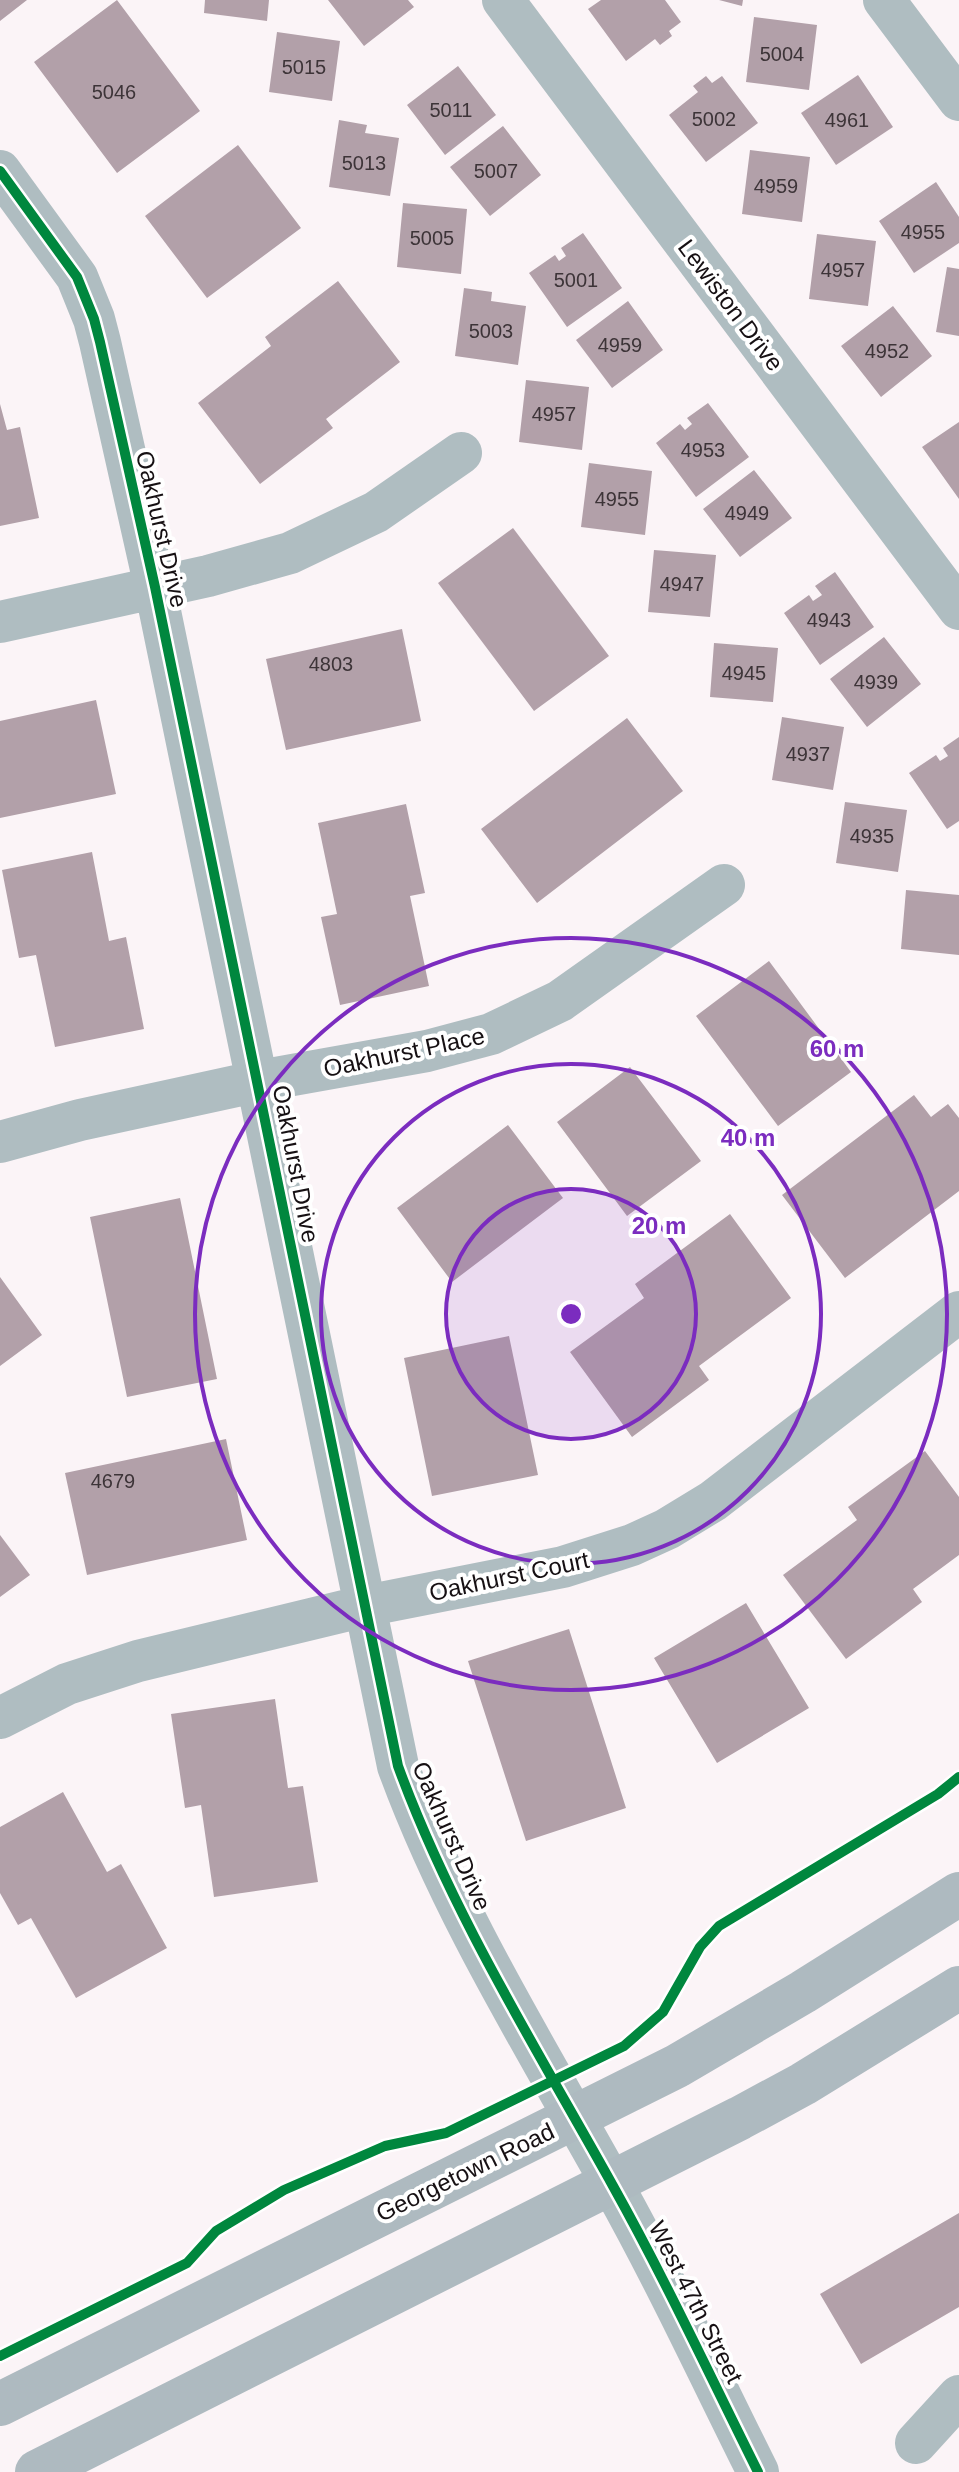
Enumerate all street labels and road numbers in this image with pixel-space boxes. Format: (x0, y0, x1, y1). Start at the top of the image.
street label: Lewiston Drive (673, 234, 789, 376)
street label: Oakhurst Drive (131, 448, 193, 610)
street label: Oakhurst Place (321, 1022, 487, 1082)
street label: Oakhurst Drive (267, 1083, 325, 1245)
street label: Oakhurst Court (427, 1546, 592, 1606)
street label: Oakhurst Drive (407, 1757, 497, 1915)
street label: Georgetown Road (372, 2117, 558, 2227)
street label: West 47th Street (643, 2216, 749, 2388)

